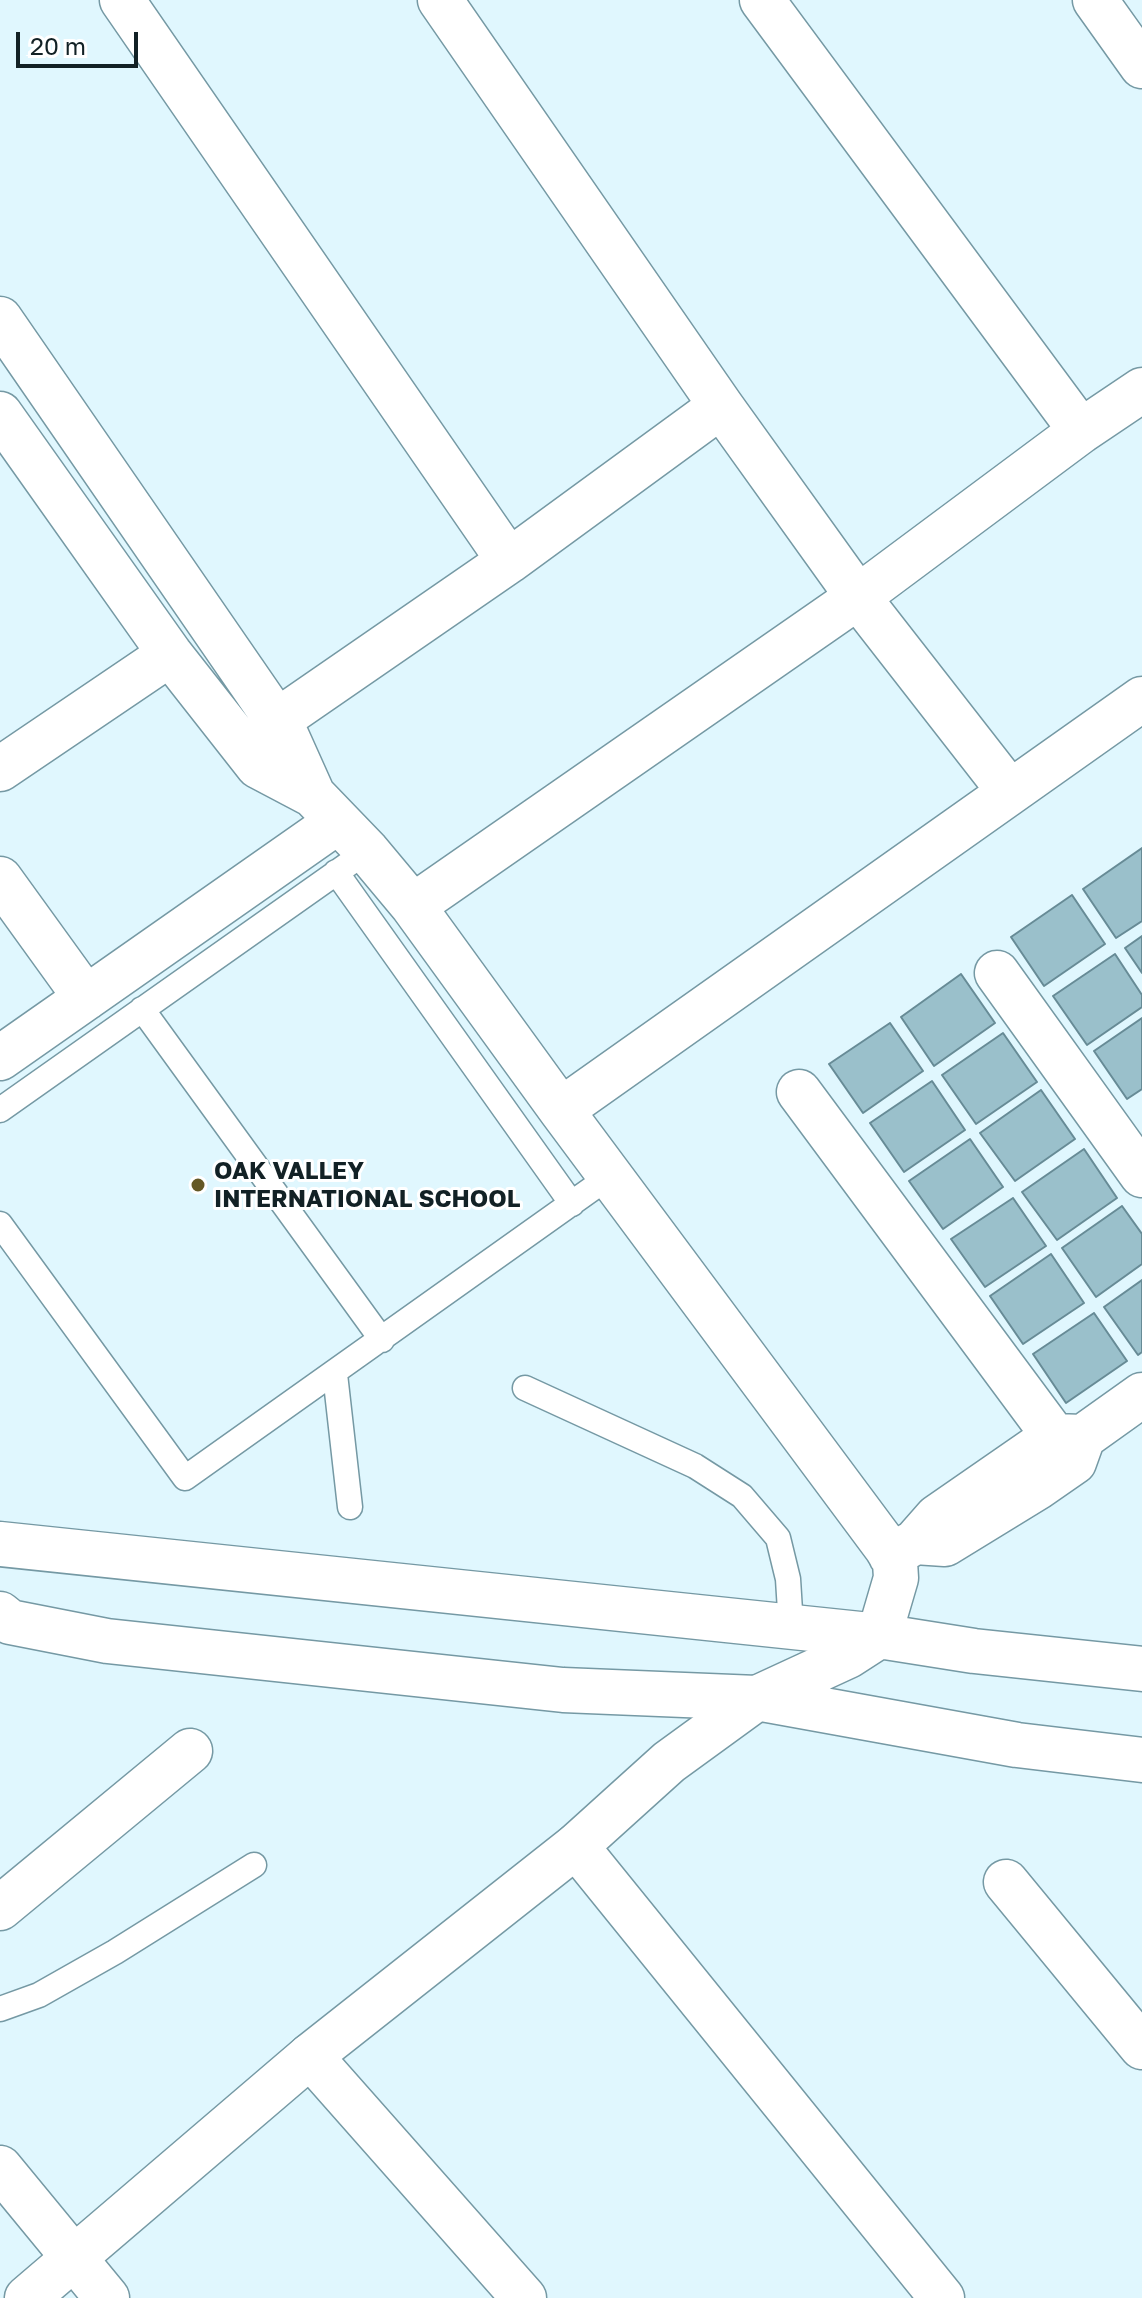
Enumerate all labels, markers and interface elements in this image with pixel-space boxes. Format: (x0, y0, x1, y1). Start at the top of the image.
scale bar (20, 16, 142, 66)
text: 20 m (30, 31, 86, 60)
place label: OAK VALLEY INTERNATIONAL SCHOOL (214, 1157, 520, 1213)
marker: OAK VALLEY INTERNATIONAL SCHOOL (189, 1176, 207, 1194)

